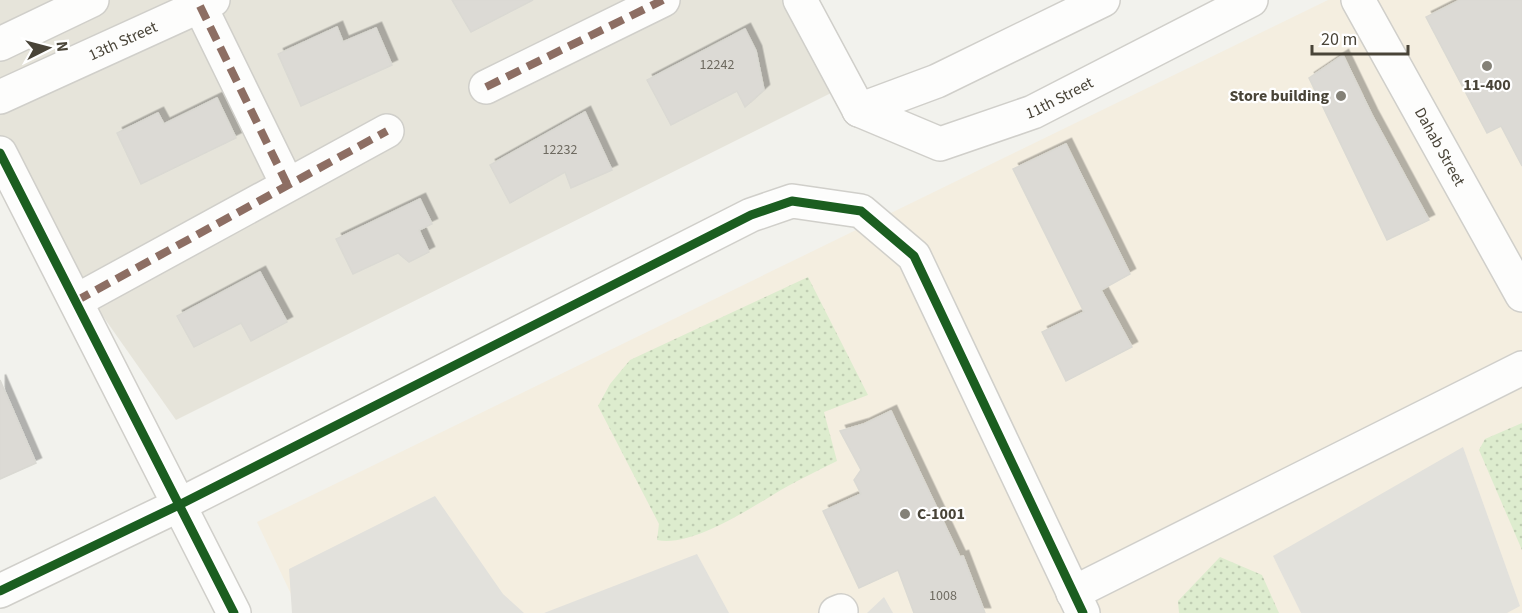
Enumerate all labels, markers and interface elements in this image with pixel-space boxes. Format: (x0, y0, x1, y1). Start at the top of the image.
street label: 13th Street (85, 16, 161, 66)
north arrow (18, 18, 78, 78)
scale bar (1312, 18, 1408, 56)
text: 20 m (1321, 27, 1357, 52)
text: N (50, 40, 73, 53)
house number: 12242 (700, 55, 734, 75)
marker: 11-400 (1480, 59, 1494, 73)
street label: 11th Street (1023, 72, 1098, 125)
place label: 11-400 (1463, 74, 1511, 96)
place label: Store building (1230, 85, 1329, 107)
marker: Store building (1334, 89, 1348, 103)
street label: Dahab Street (1409, 104, 1471, 191)
house number: 12232 (543, 140, 577, 160)
place label: C-1001 (917, 503, 965, 525)
marker: C-1001 (898, 507, 912, 521)
house number: 1008 (929, 586, 957, 606)

